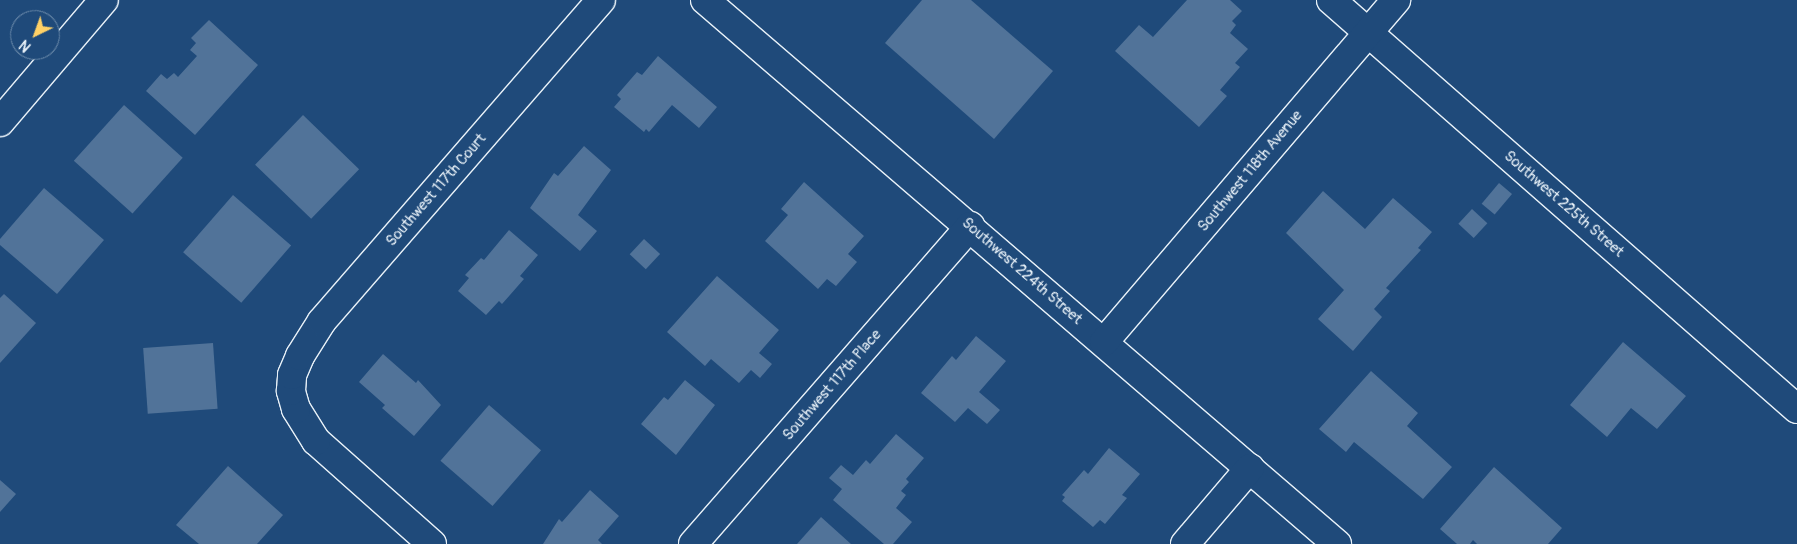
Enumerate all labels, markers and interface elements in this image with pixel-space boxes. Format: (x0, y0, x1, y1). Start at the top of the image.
north arrow (10, 10, 60, 60)
text: N (16, 36, 35, 55)
street label: Southwest 118th Avenue (1194, 107, 1306, 235)
street label: Southwest 117th Court (382, 130, 490, 250)
street label: Southwest 225th Street (1500, 147, 1628, 261)
street label: Southwest 224th Street (958, 214, 1086, 328)
street label: Southwest 117th Place (779, 326, 885, 444)

